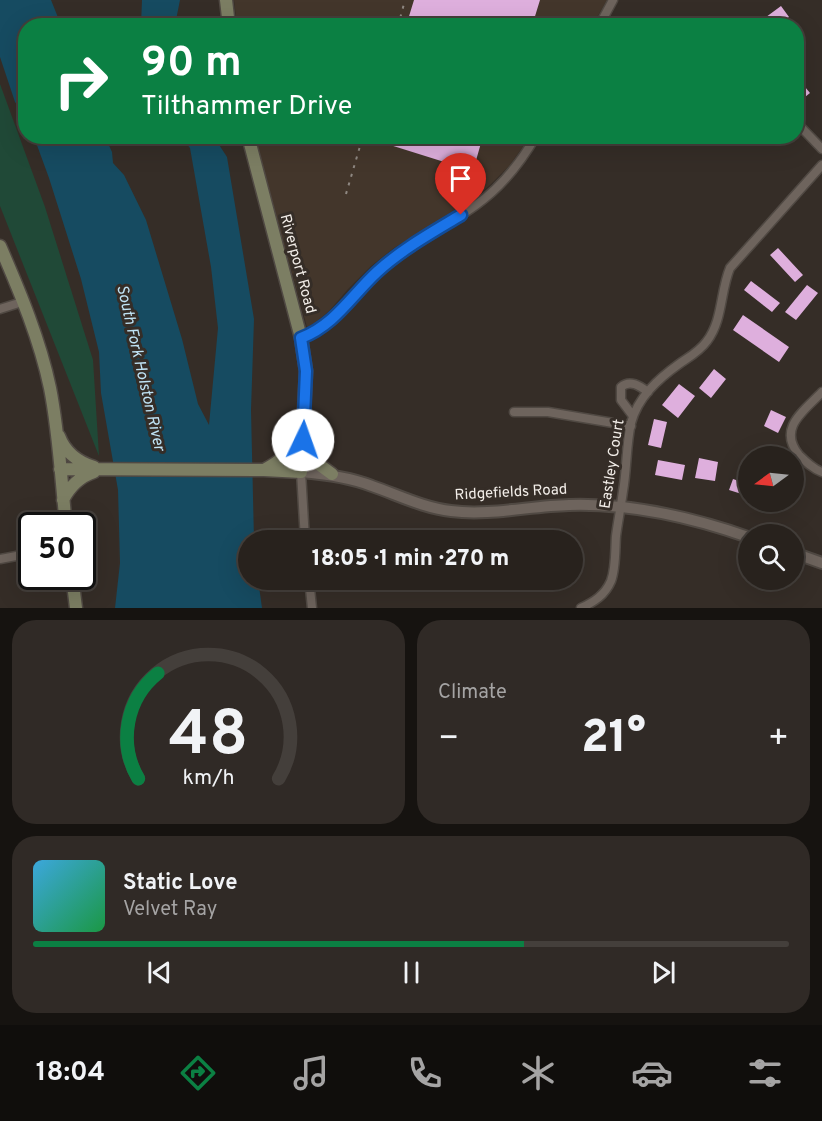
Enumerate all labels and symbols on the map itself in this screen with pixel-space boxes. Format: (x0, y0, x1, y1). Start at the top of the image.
pin (435, 153, 486, 215)
street label: Riverport Road (275, 212, 319, 316)
water label: South Fork Holston River (111, 283, 169, 455)
position arrow (271, 408, 335, 472)
street label: Eastley Court (597, 418, 629, 510)
north arrow (738, 446, 804, 512)
street label: Ridgefields Road (454, 481, 568, 505)
speed limit sign: 50 (18, 512, 96, 590)

